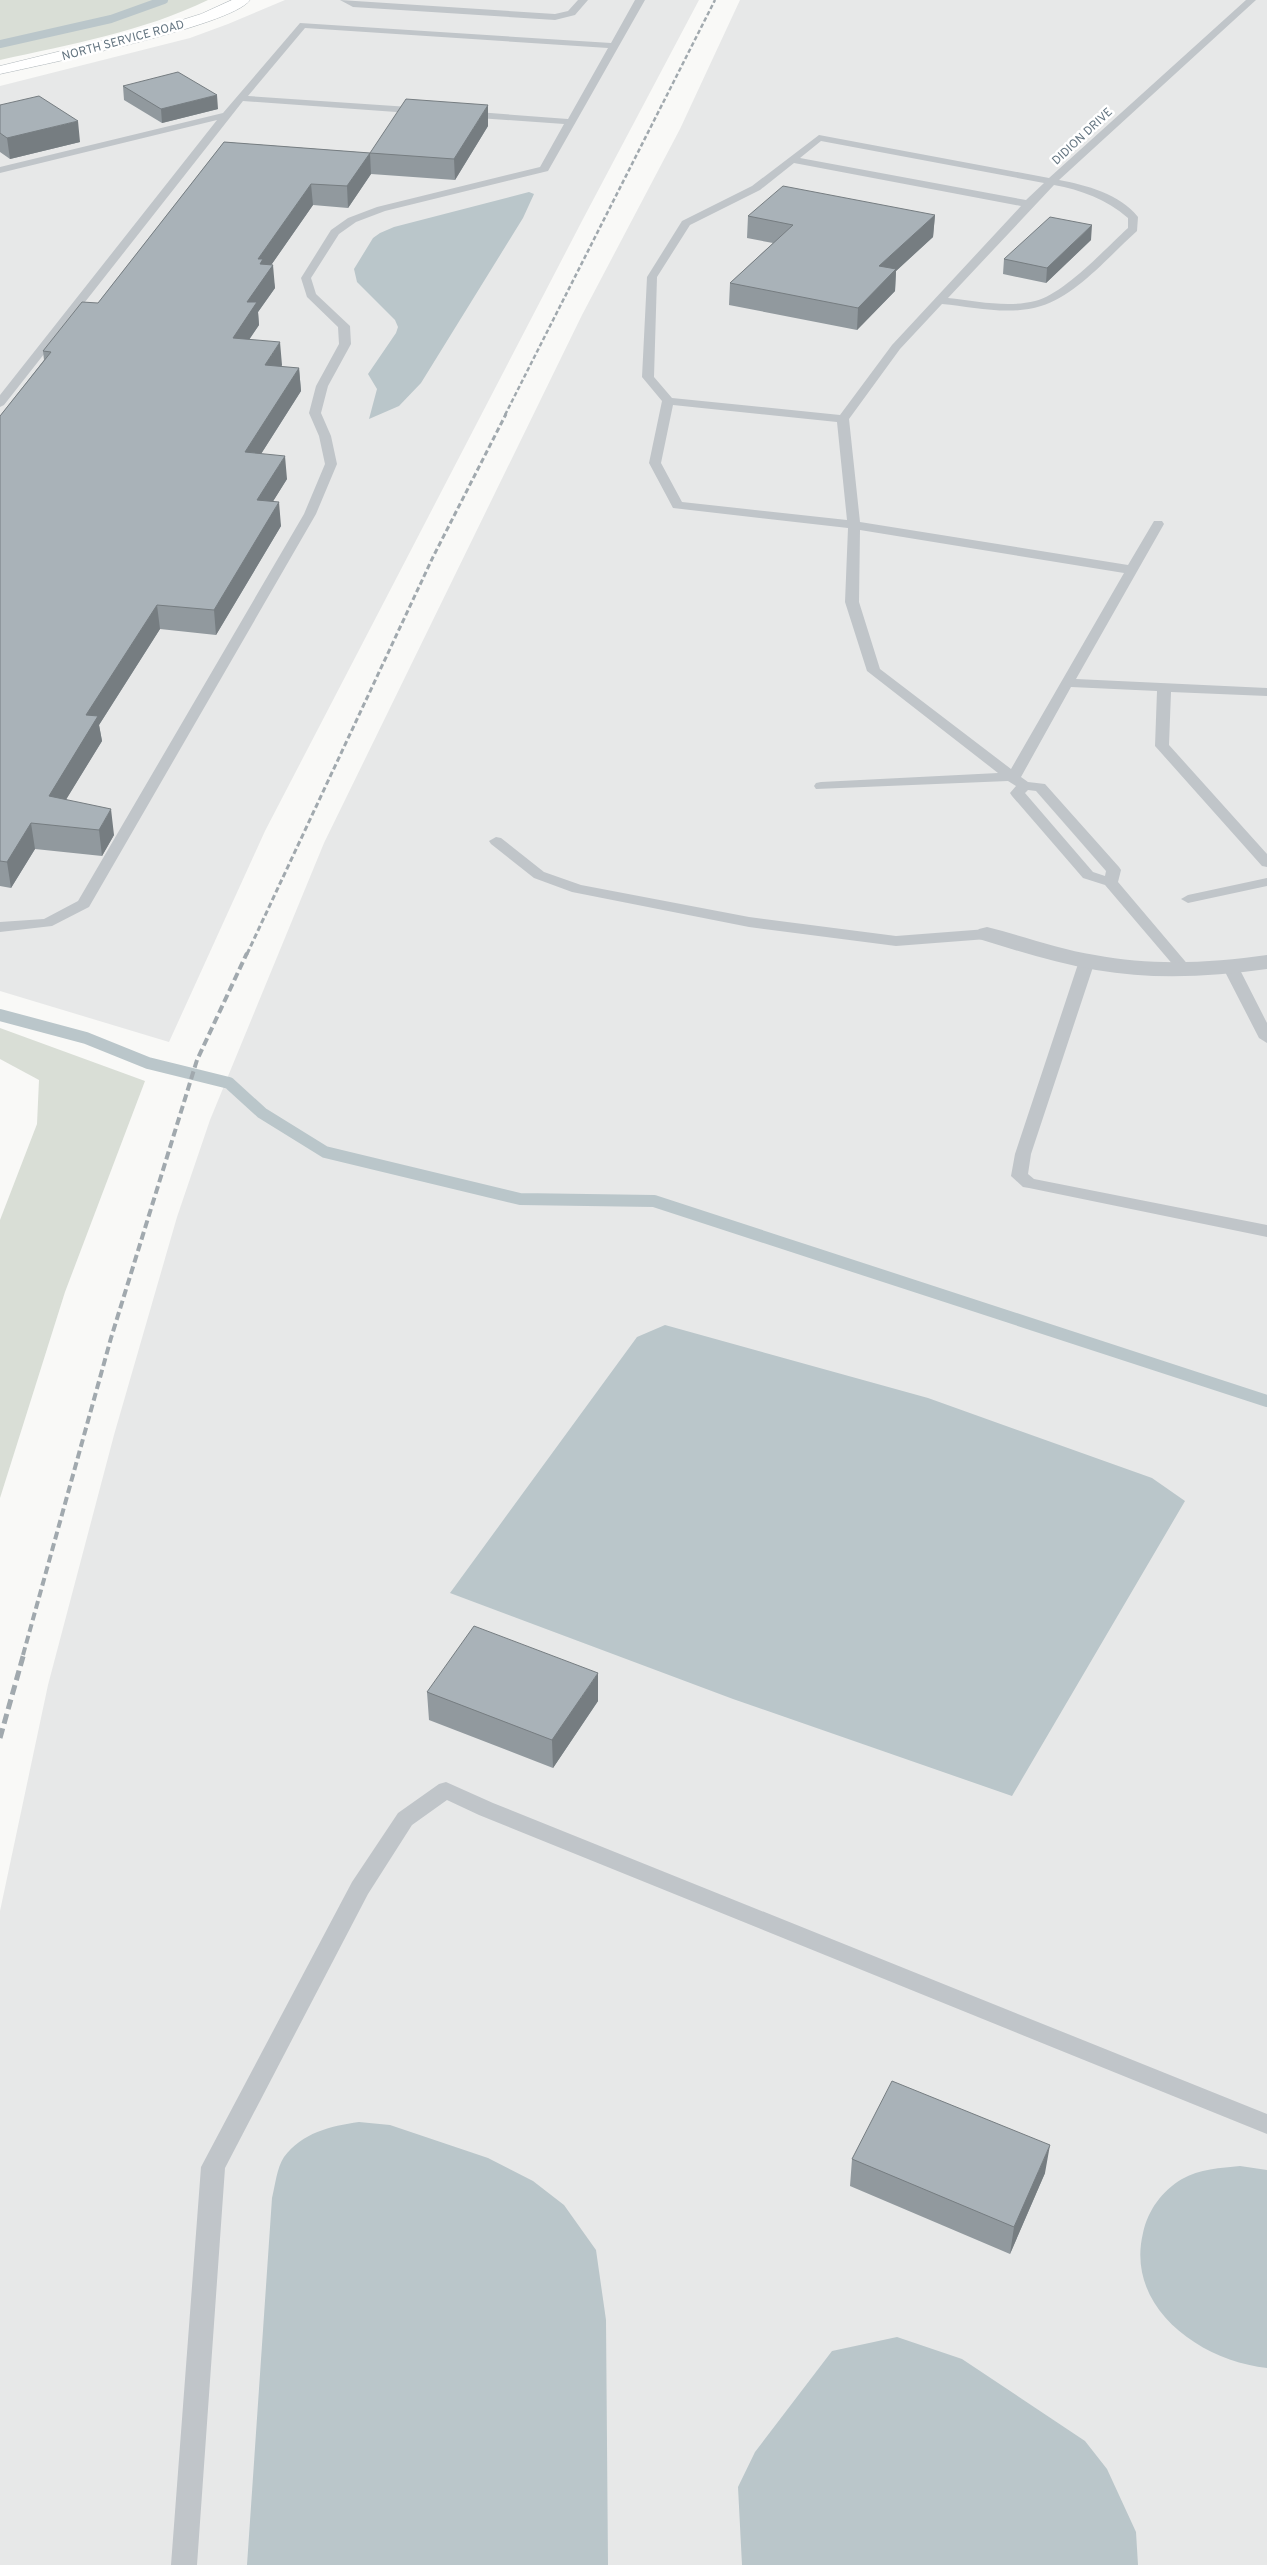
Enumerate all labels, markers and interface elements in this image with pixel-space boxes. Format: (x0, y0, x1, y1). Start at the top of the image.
street label: NORTH SERVICE ROAD (60, 17, 186, 65)
street label: DIDION DRIVE (1049, 105, 1116, 169)

